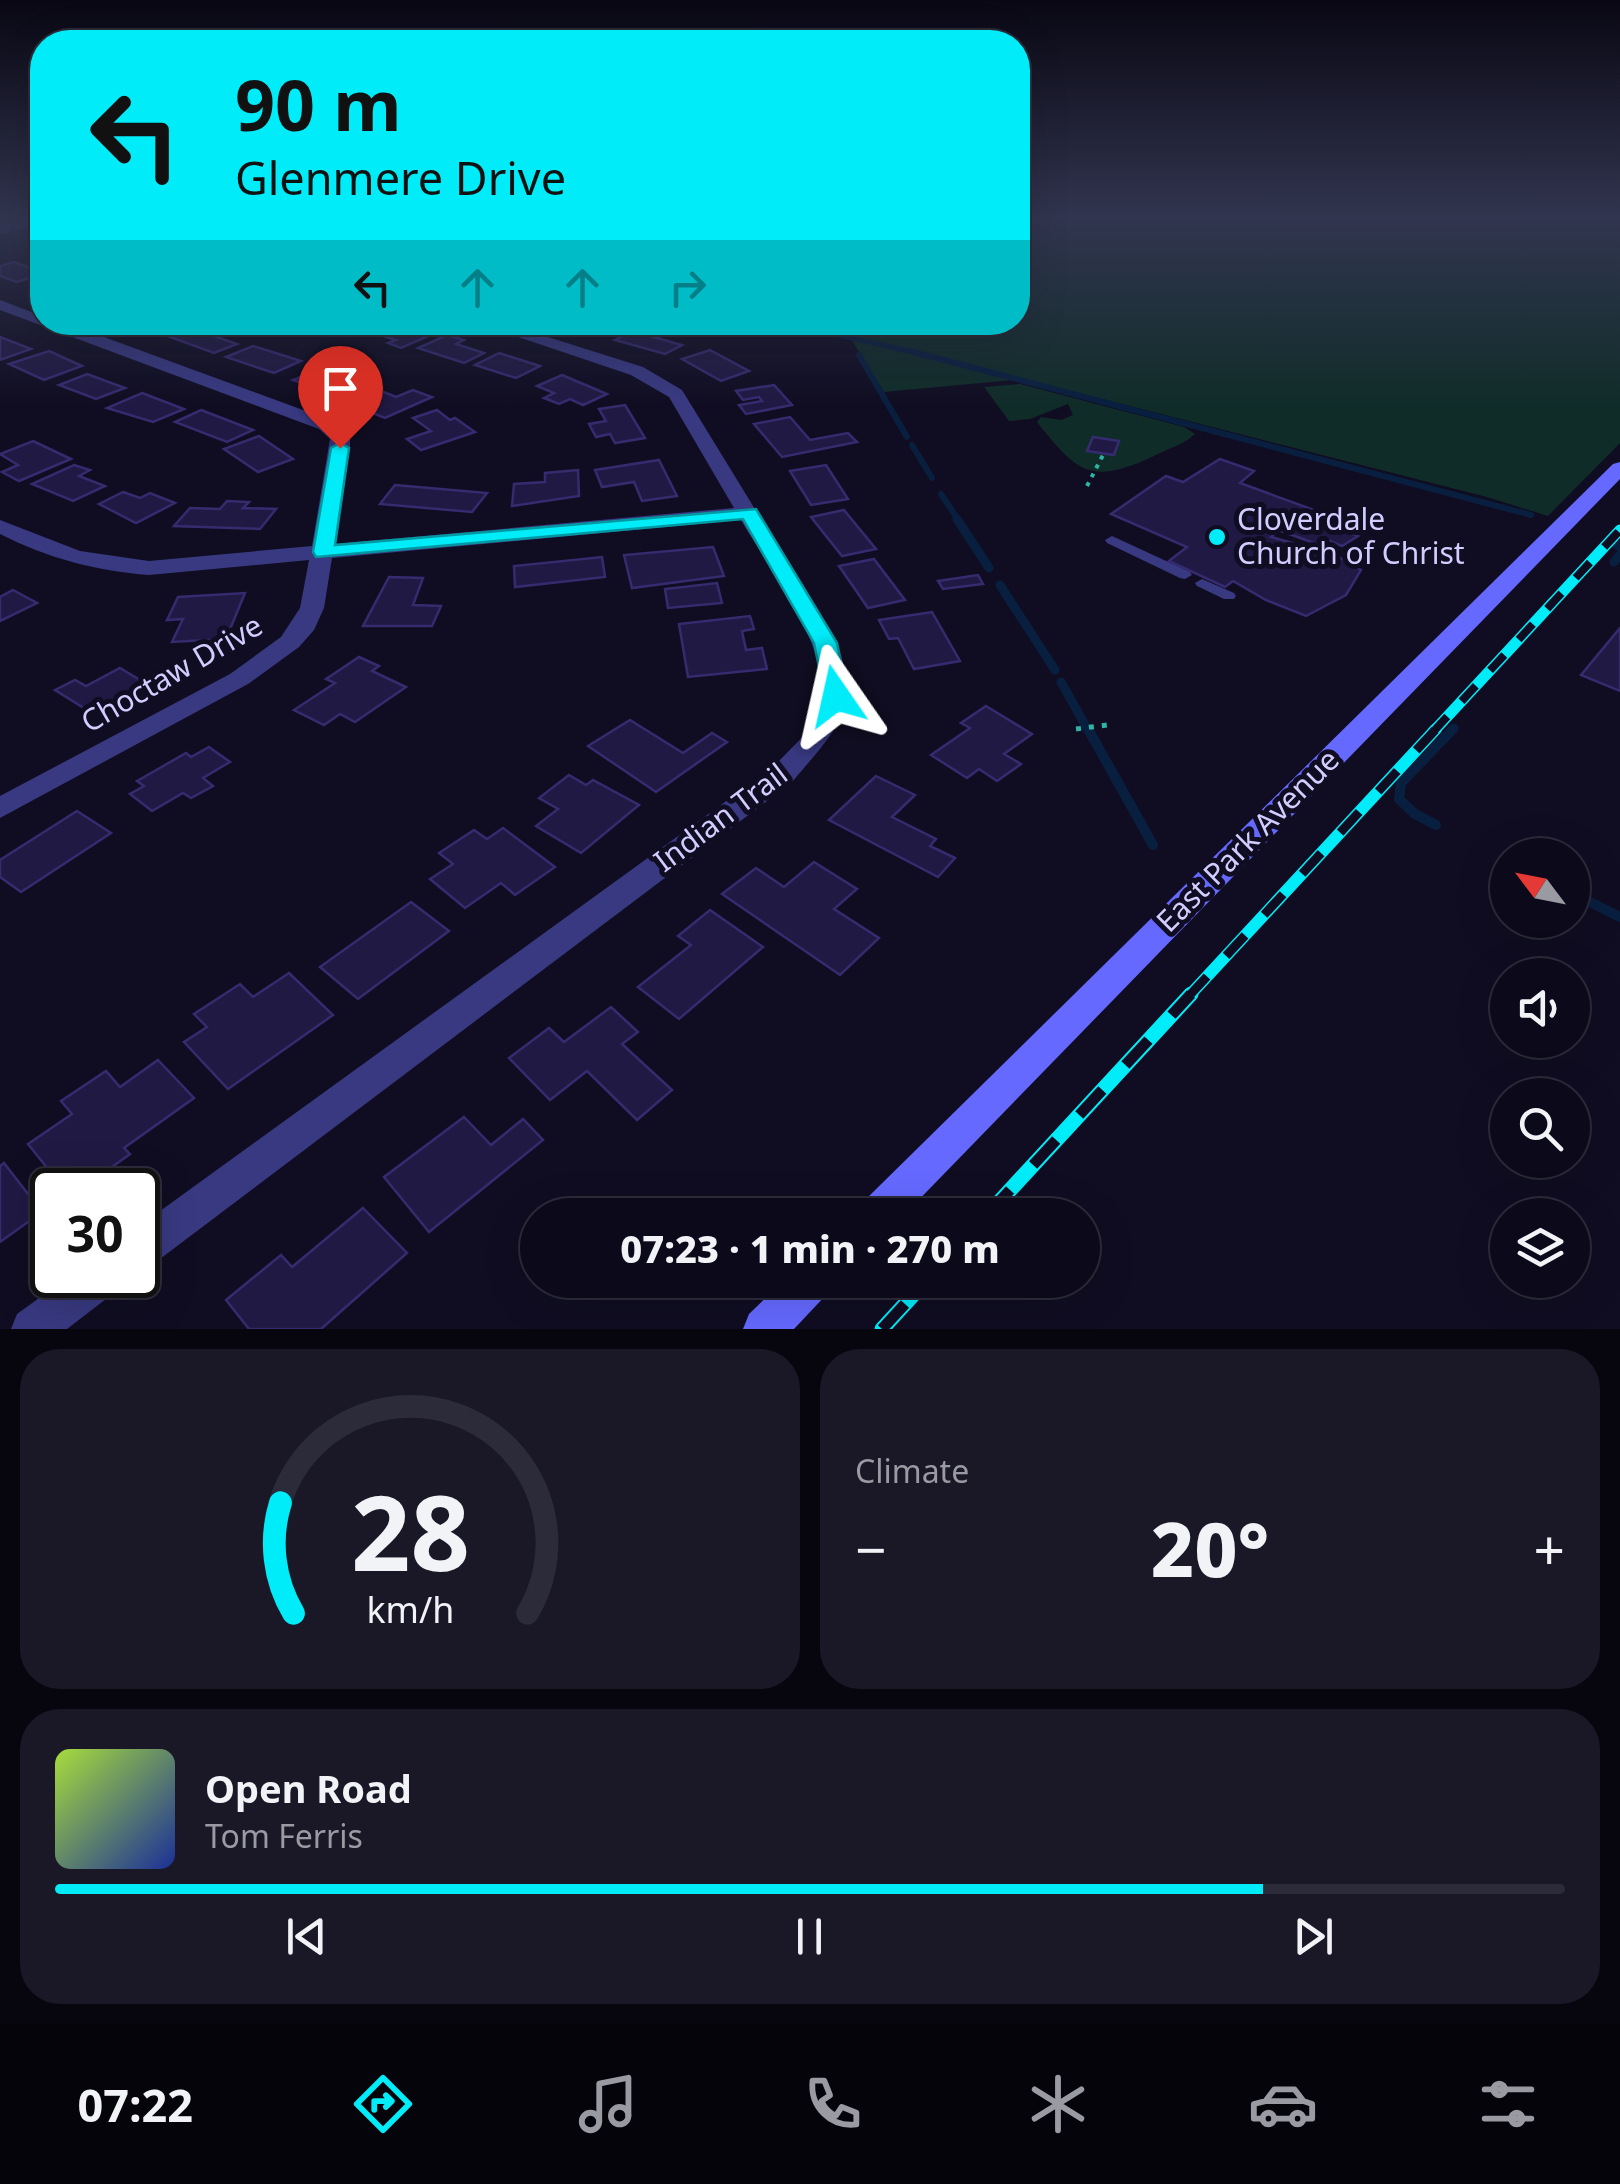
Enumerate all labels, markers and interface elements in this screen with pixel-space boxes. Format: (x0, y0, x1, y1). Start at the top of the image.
text: 90 m (235, 56, 402, 152)
icon: left (70, 70, 200, 200)
text: Glenmere Drive (235, 147, 566, 208)
icon: left (345, 260, 400, 315)
icon: ahead (450, 260, 505, 315)
icon: ahead (555, 260, 610, 315)
icon: right (660, 260, 715, 315)
pin (298, 346, 383, 449)
icon: arrive (313, 361, 368, 416)
place label: Cloverdale Church of Christ (1237, 498, 1465, 573)
marker: Cloverdale Church of Christ (1206, 526, 1228, 548)
street label: Choctaw Drive (73, 604, 270, 741)
position arrow (784, 644, 888, 748)
street label: East Park Avenue (1147, 740, 1347, 940)
street label: Indian Trail (645, 753, 795, 881)
north arrow (1490, 838, 1590, 938)
map controls (1490, 838, 1590, 1298)
button: sound (1490, 958, 1590, 1058)
button: search (1490, 1078, 1590, 1178)
speed limit sign: 30 (30, 1168, 160, 1298)
button: layers (1490, 1198, 1590, 1298)
text: 07:23 · 1 min · 270 m (620, 1222, 1000, 1274)
text: Climate (855, 1449, 969, 1492)
text: 28 (351, 1460, 469, 1601)
text: 20° (1151, 1497, 1269, 1599)
text: − (855, 1511, 886, 1586)
text: + (1534, 1511, 1565, 1586)
text: km/h (366, 1585, 454, 1633)
text: Open Road (205, 1762, 412, 1814)
text: Tom Ferris (205, 1814, 363, 1857)
icon: previous (279, 1909, 334, 1964)
icon: pause (782, 1909, 837, 1964)
icon: next (1286, 1909, 1341, 1964)
icon: directions (348, 2069, 418, 2139)
icon: music (573, 2069, 643, 2139)
icon: phone (798, 2069, 868, 2139)
icon: climate (1023, 2069, 1093, 2139)
icon: car (1248, 2069, 1318, 2139)
icon: filters (1473, 2069, 1543, 2139)
text: 07:22 (77, 2074, 193, 2135)

